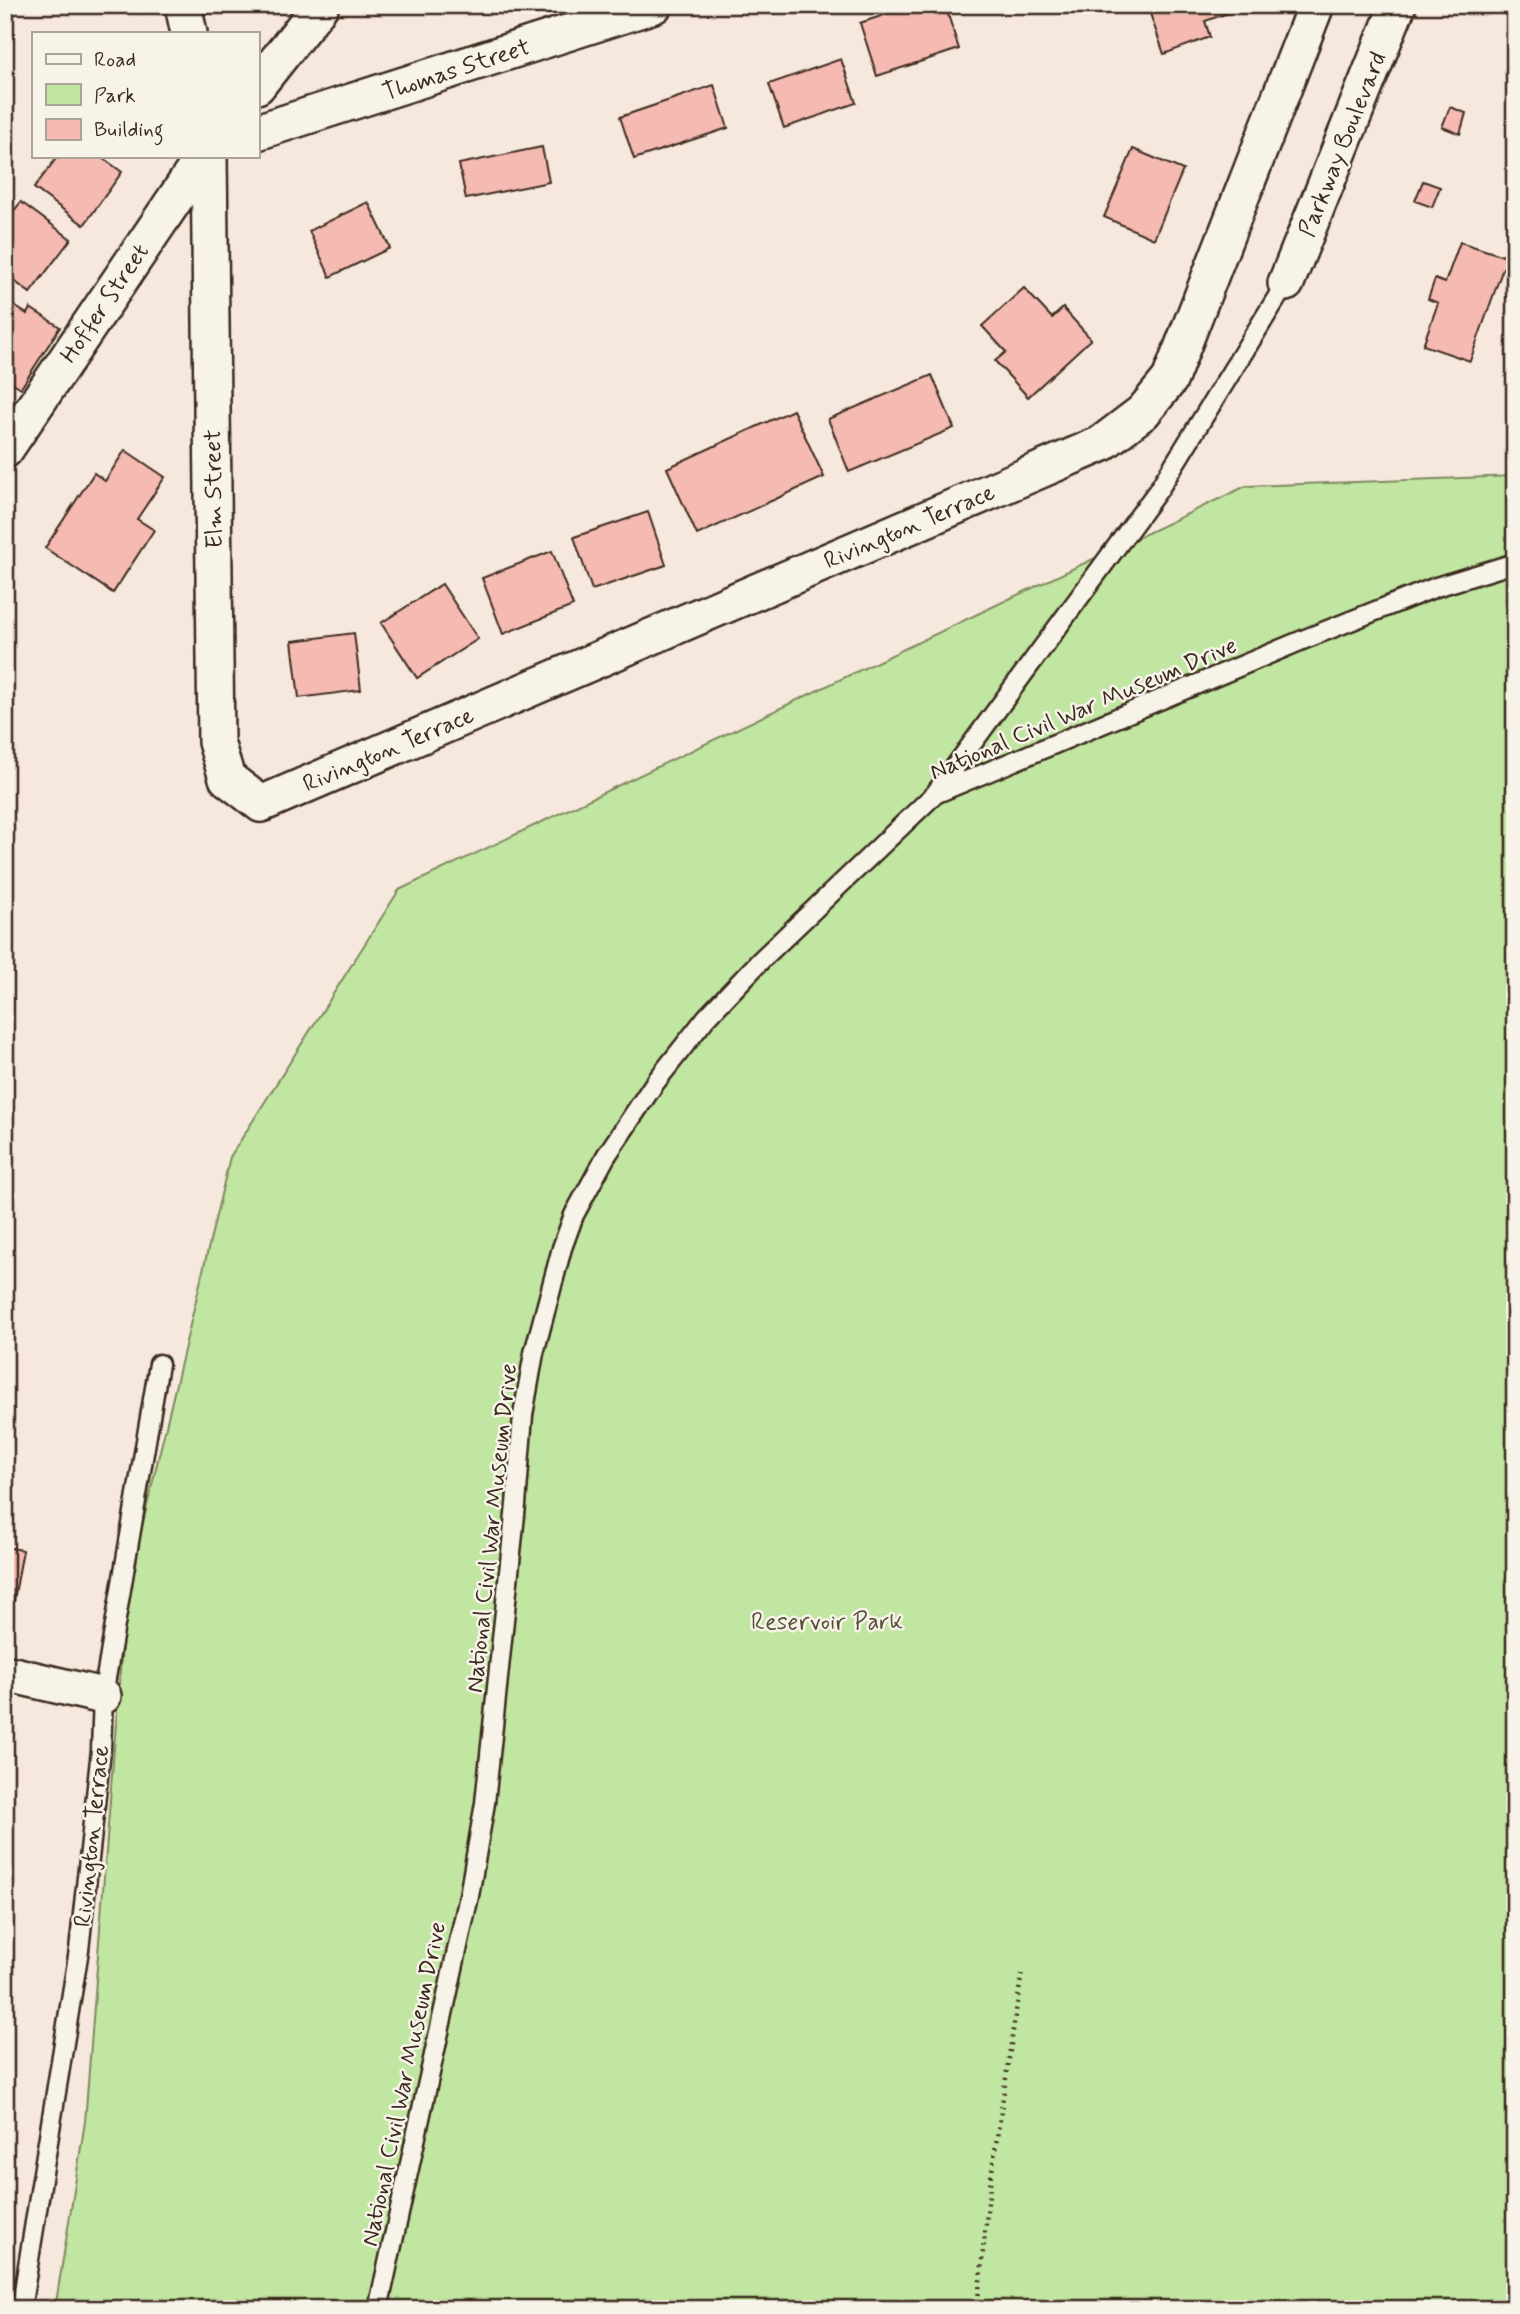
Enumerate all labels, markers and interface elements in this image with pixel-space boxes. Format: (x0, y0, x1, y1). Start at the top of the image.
legend (32, 32, 259, 158)
street label: Thomas Street (379, 32, 534, 109)
text: Road (94, 46, 136, 74)
street label: Parkway Boulevard (1292, 48, 1395, 242)
text: Park (94, 82, 136, 110)
text: Building (94, 116, 164, 146)
street label: Hoffer Street (54, 238, 157, 370)
street label: Elm Street (198, 429, 231, 549)
street label: Rivington Terrace (819, 477, 1000, 577)
street label: National Civil War Museum Drive (925, 630, 1242, 788)
street label: Rivington Terrace (298, 700, 479, 800)
street label: National Civil War Museum Drive (460, 1362, 525, 1694)
park label: Reservoir Park (751, 1607, 903, 1638)
street label: Rivington Terrace (68, 1744, 117, 1929)
street label: National Civil War Museum Drive (355, 1919, 454, 2249)

